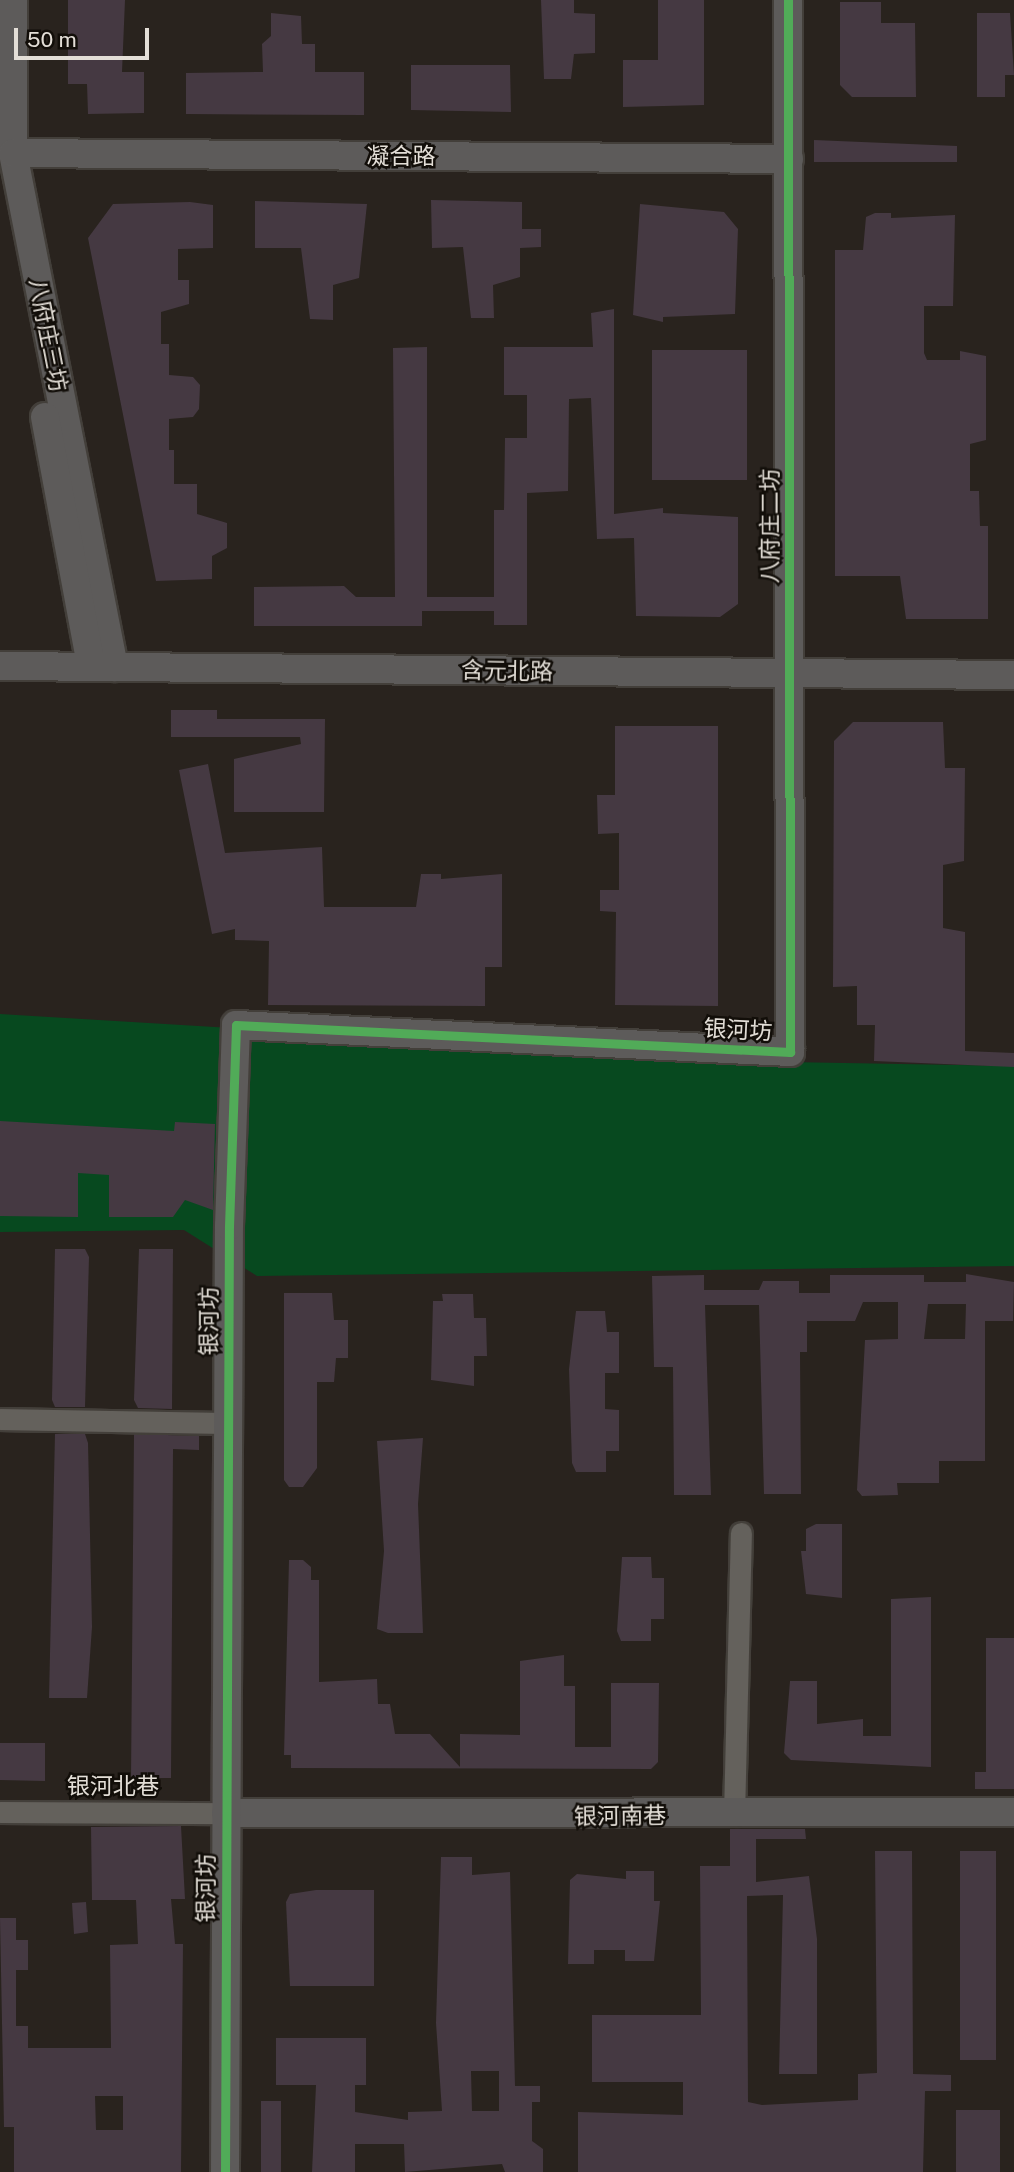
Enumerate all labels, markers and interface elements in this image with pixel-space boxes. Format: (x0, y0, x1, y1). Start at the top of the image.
scale bar (18, 14, 152, 58)
text: 50 m (27, 27, 77, 52)
street label: 凝合路 (367, 142, 435, 170)
street label: 八府庄三坊 (23, 276, 73, 394)
street label: 八府庄二坊 (756, 469, 784, 583)
street label: 含元北路 (461, 656, 553, 686)
street label: 银河坊 (703, 1014, 773, 1046)
street label: 银河坊 (195, 1287, 223, 1355)
street label: 银河北巷 (67, 1772, 159, 1800)
street label: 银河南巷 (574, 1801, 666, 1831)
street label: 银河坊 (192, 1854, 220, 1922)

